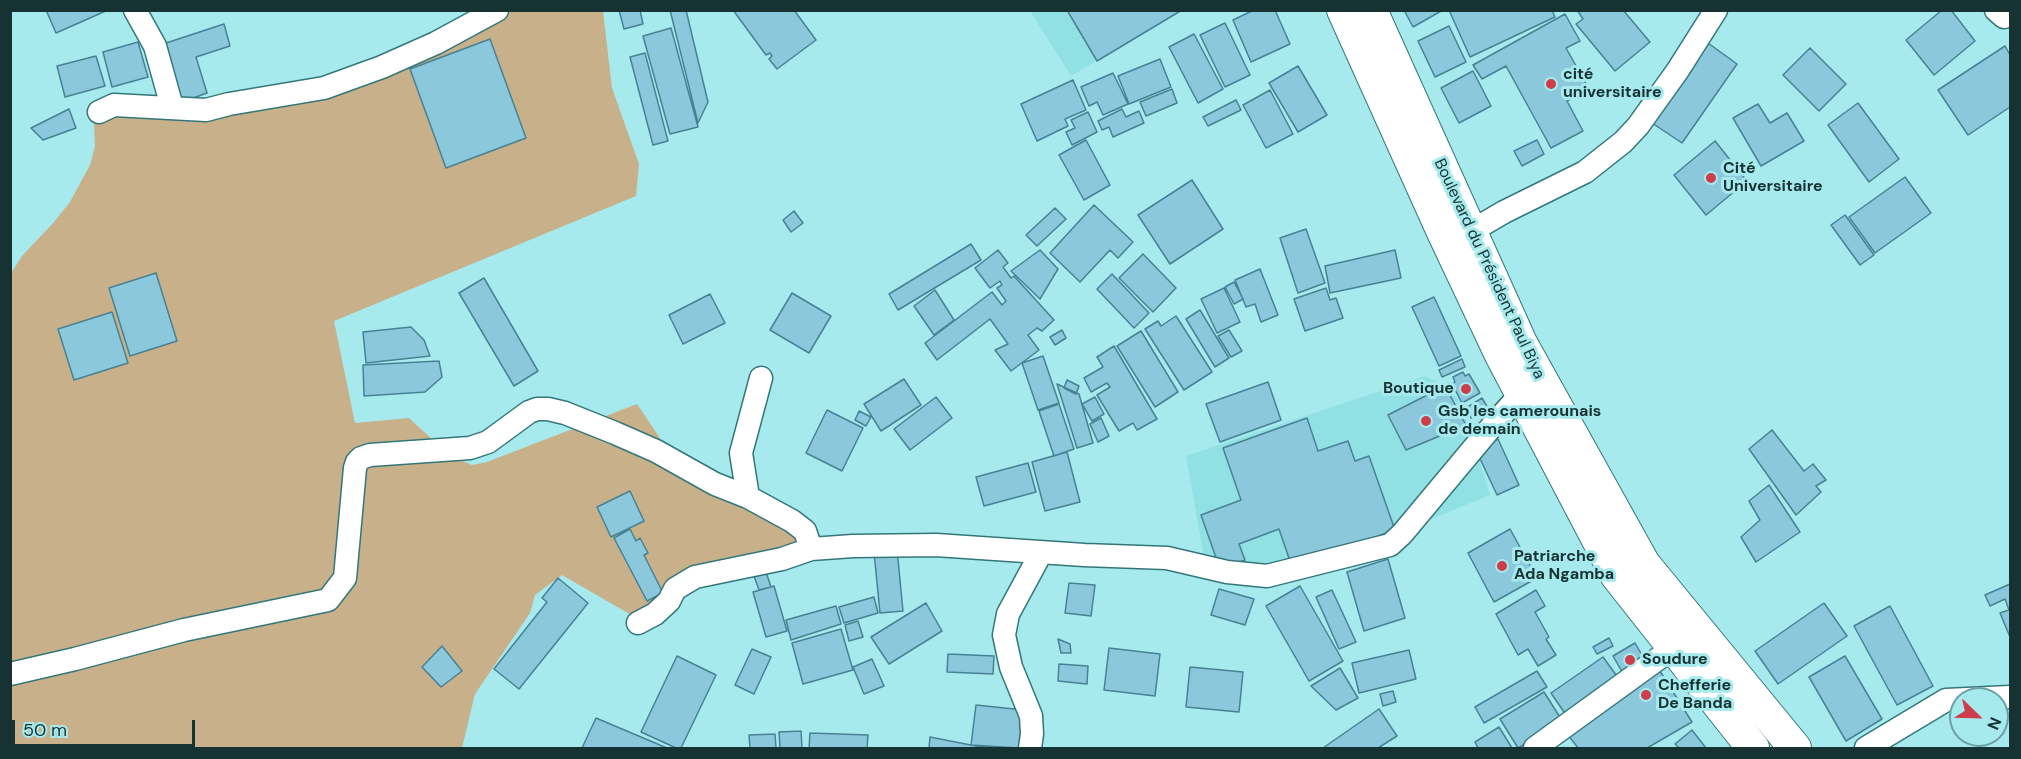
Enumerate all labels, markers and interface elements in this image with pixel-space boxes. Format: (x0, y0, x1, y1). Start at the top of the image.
place label: cité universitaire (1563, 65, 1662, 103)
marker: cité universitaire (1544, 77, 1558, 91)
street label: Boulevard du Président Paul Biya (1429, 156, 1549, 382)
place label: Cité Universitaire (1723, 159, 1823, 197)
marker: Cité Universitaire (1704, 171, 1718, 185)
place label: Boutique (1383, 379, 1454, 399)
marker: Boutique (1459, 382, 1473, 396)
place label: Gsb les camerounais de demain (1438, 402, 1601, 440)
marker: Gsb les camerounais de demain (1419, 414, 1433, 428)
place label: Patriarche Ada Ngamba (1514, 547, 1614, 585)
marker: Patriarche Ada Ngamba (1495, 559, 1509, 573)
place label: Soudure (1642, 650, 1708, 670)
marker: Soudure (1623, 653, 1637, 667)
place label: Chefferie De Banda (1658, 676, 1732, 714)
north arrow (1949, 687, 2009, 747)
marker: Chefferie De Banda (1639, 688, 1653, 702)
scale bar (15, 708, 198, 746)
text: N (1982, 714, 2006, 733)
text: 50 m (23, 718, 67, 742)

